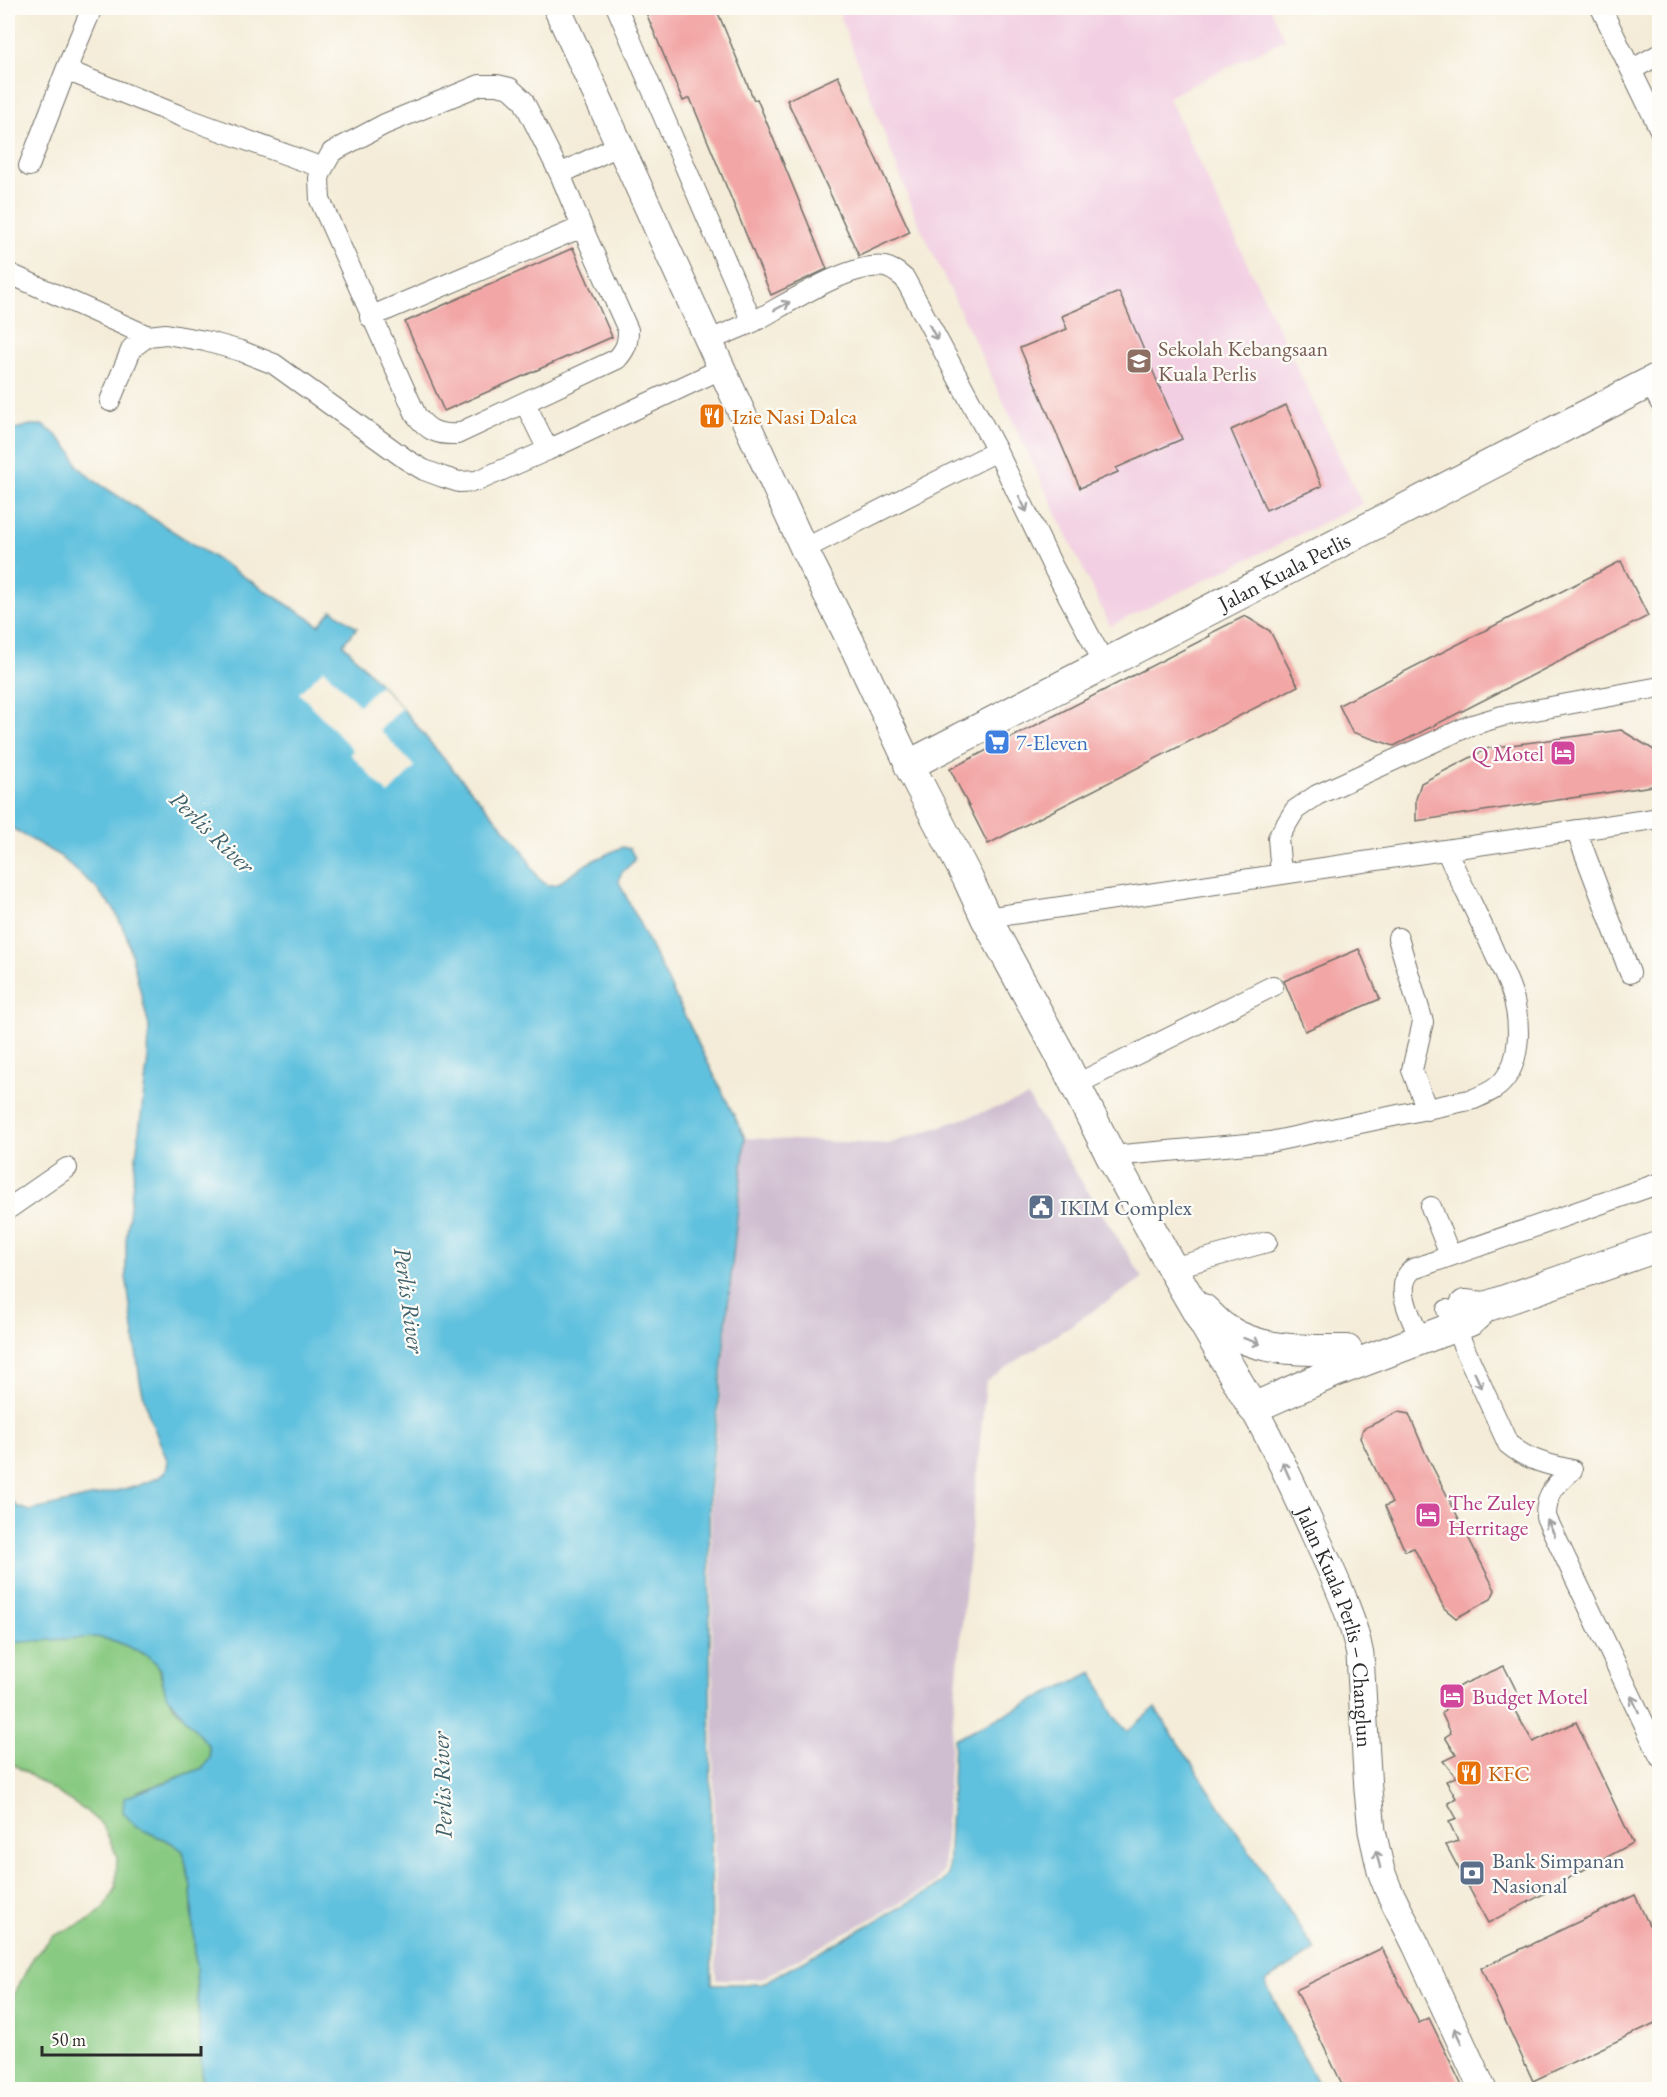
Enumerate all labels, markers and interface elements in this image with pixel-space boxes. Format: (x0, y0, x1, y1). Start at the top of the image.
one-way arrow (772, 300, 790, 312)
one-way arrow (928, 322, 939, 340)
place label: Sekolah Kebangsaan Kuala Perlis (1158, 334, 1329, 388)
school or university icon: Sekolah Kebangsaan Kuala Perlis (1124, 346, 1154, 376)
restaurant icon: Izie Nasi Dalca (697, 401, 727, 431)
place label: Izie Nasi Dalca (732, 402, 858, 431)
one-way arrow (1018, 495, 1029, 513)
street label: Jalan Kuala Perlis (1211, 526, 1355, 619)
supermarket icon: 7-Eleven (982, 727, 1012, 757)
place label: 7-Eleven (1016, 728, 1089, 757)
hotel icon: Q Motel (1548, 738, 1578, 768)
place label: Q Motel (1472, 739, 1544, 768)
water label: Perlis River (163, 783, 263, 881)
public building icon: IKIM Complex (1026, 1192, 1056, 1222)
place label: IKIM Complex (1060, 1193, 1192, 1222)
water label: Perlis River (387, 1245, 433, 1357)
one-way arrow (1242, 1336, 1261, 1347)
one-way arrow (1473, 1370, 1484, 1389)
one-way arrow (1279, 1462, 1291, 1480)
place label: The Zuley Herritage (1448, 1488, 1536, 1542)
street label: Jalan Kuala Perlis – Changlun (1288, 1500, 1379, 1749)
hotel icon: The Zuley Herritage (1413, 1500, 1443, 1530)
one-way arrow (1544, 1519, 1556, 1537)
hotel icon: Budget Motel (1437, 1681, 1467, 1711)
place label: Budget Motel (1472, 1682, 1588, 1711)
one-way arrow (1628, 1695, 1640, 1713)
water label: Perlis River (424, 1729, 459, 1839)
restaurant icon: KFC (1454, 1758, 1484, 1788)
place label: KFC (1488, 1759, 1530, 1788)
place label: Bank Simpanan Nasional (1492, 1846, 1625, 1900)
one-way arrow (1372, 1850, 1383, 1869)
bank icon: Bank Simpanan Nasional (1457, 1858, 1487, 1888)
scale bar (42, 2019, 201, 2057)
text: 50 m (51, 2028, 86, 2051)
one-way arrow (1452, 2028, 1464, 2046)

